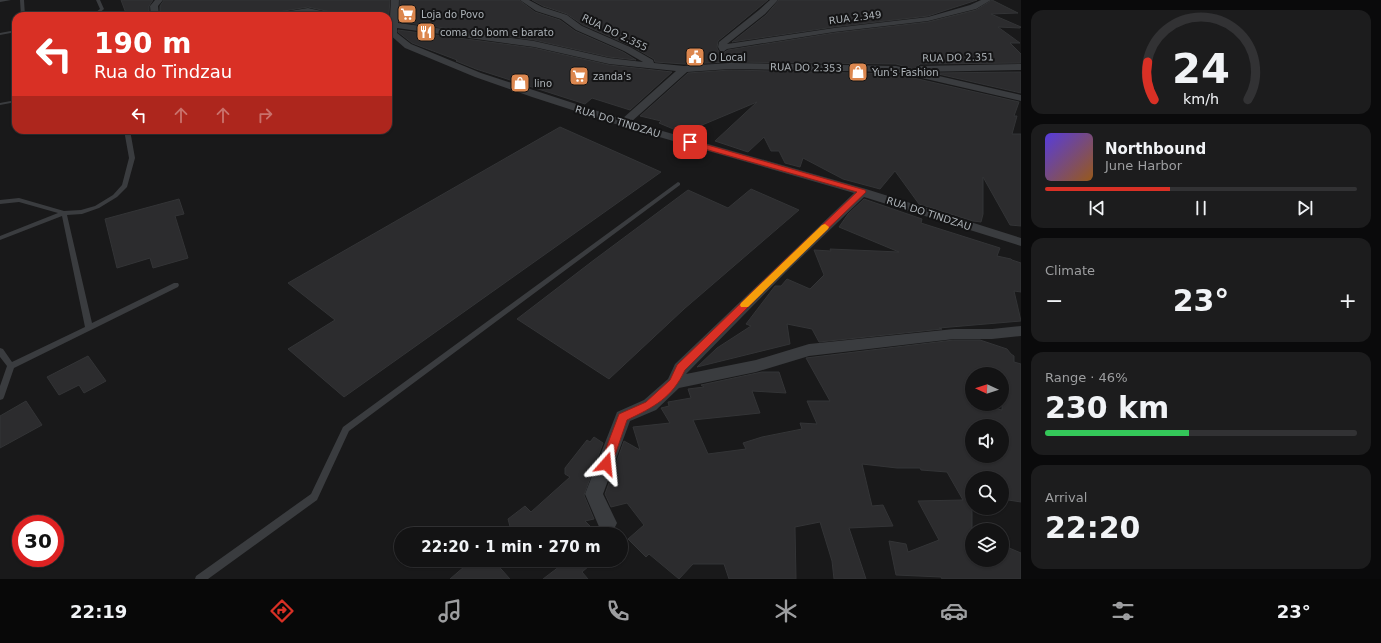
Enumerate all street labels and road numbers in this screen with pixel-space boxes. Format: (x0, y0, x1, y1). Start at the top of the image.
street label: RUA 2.349 (828, 9, 882, 26)
street label: RUA DO 2.355 (580, 12, 649, 53)
street label: RUA DO 2.351 (922, 51, 994, 64)
street label: RUA DO 2.353 (770, 61, 842, 74)
street label: RUA DO TINDZAU (574, 103, 662, 140)
street label: RUA DO TINDZAU (885, 195, 973, 232)

